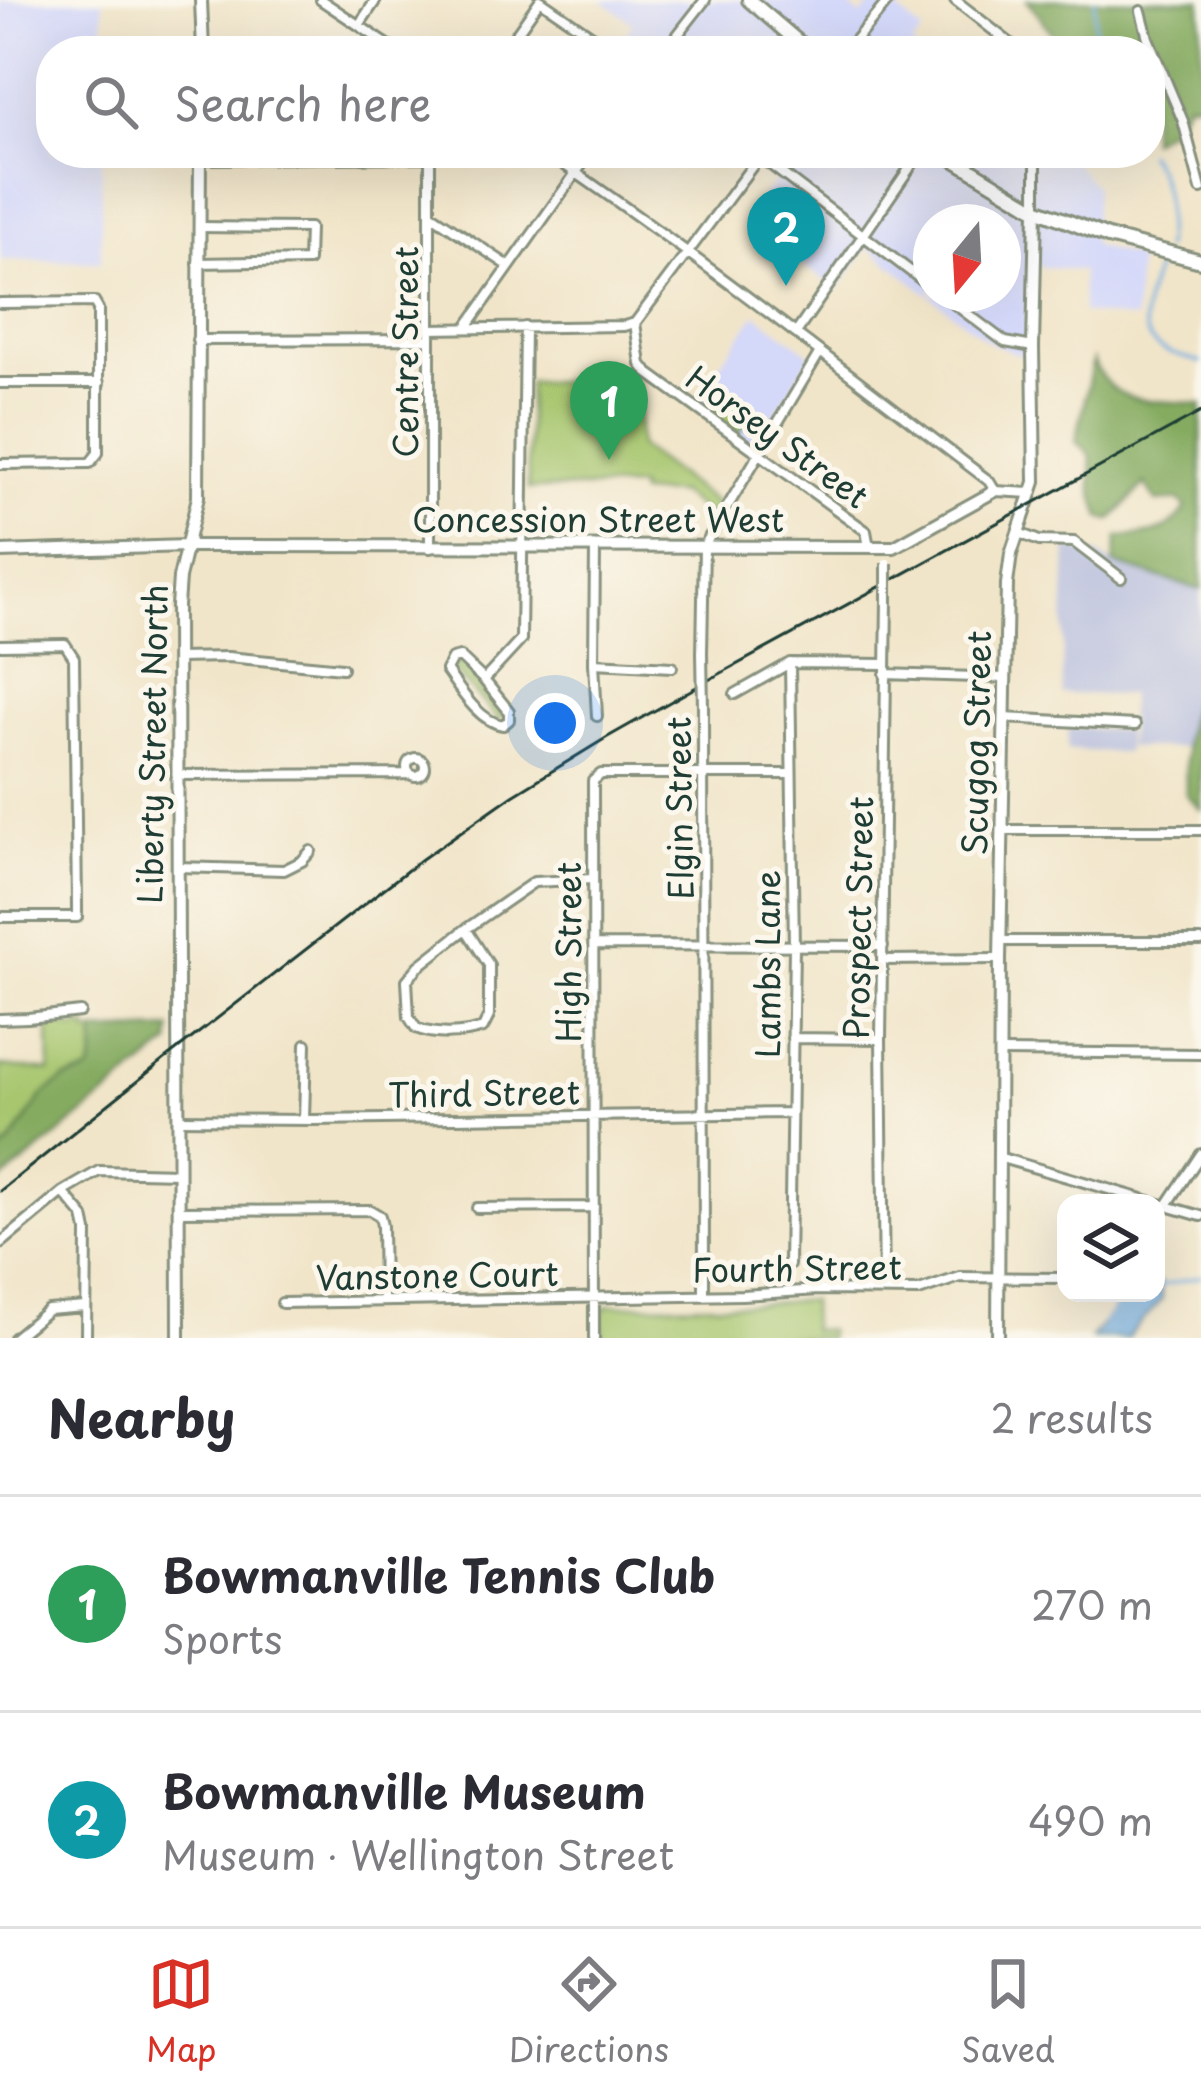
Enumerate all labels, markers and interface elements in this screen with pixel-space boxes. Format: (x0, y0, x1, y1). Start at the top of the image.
search box (36, 36, 1165, 168)
text: Search here (174, 68, 431, 136)
icon: search (78, 69, 144, 135)
pin: 2 (747, 187, 825, 286)
north arrow (913, 204, 1021, 312)
street label: Centre Street (379, 246, 429, 458)
street label: Horsey Street (676, 352, 880, 519)
pin: 1 (570, 361, 648, 460)
street label: Concession Street West (412, 493, 784, 543)
street label: Liberty Street North (123, 584, 179, 904)
street label: Scugog Street (948, 630, 1002, 856)
your location (525, 693, 585, 753)
street label: Elgin Street (651, 716, 705, 900)
street label: Prospect Street (830, 796, 884, 1040)
street label: High Street (542, 862, 592, 1042)
street label: Lambs Lane (741, 870, 791, 1058)
street label: Third Street (387, 1065, 580, 1119)
map controls (1057, 1194, 1165, 1302)
button: layers (1057, 1194, 1165, 1302)
street label: Fourth Street (692, 1240, 902, 1294)
street label: Vanstone Court (315, 1247, 559, 1301)
text: Nearby (48, 1378, 235, 1455)
text: 2 results (991, 1387, 1153, 1446)
text: Bowmanville Tennis Club (162, 1540, 715, 1608)
text: 1 (78, 1574, 96, 1633)
text: 270 m (1031, 1574, 1153, 1633)
text: Sports (162, 1608, 282, 1667)
text: Bowmanville Museum (162, 1756, 646, 1824)
text: 2 (73, 1790, 101, 1849)
text: 490 m (1028, 1790, 1153, 1849)
text: Museum · Wellington Street (162, 1824, 674, 1883)
tab: Map (146, 1951, 217, 2073)
tab: Directions (509, 1951, 669, 2073)
tab: Saved (961, 1951, 1055, 2073)

